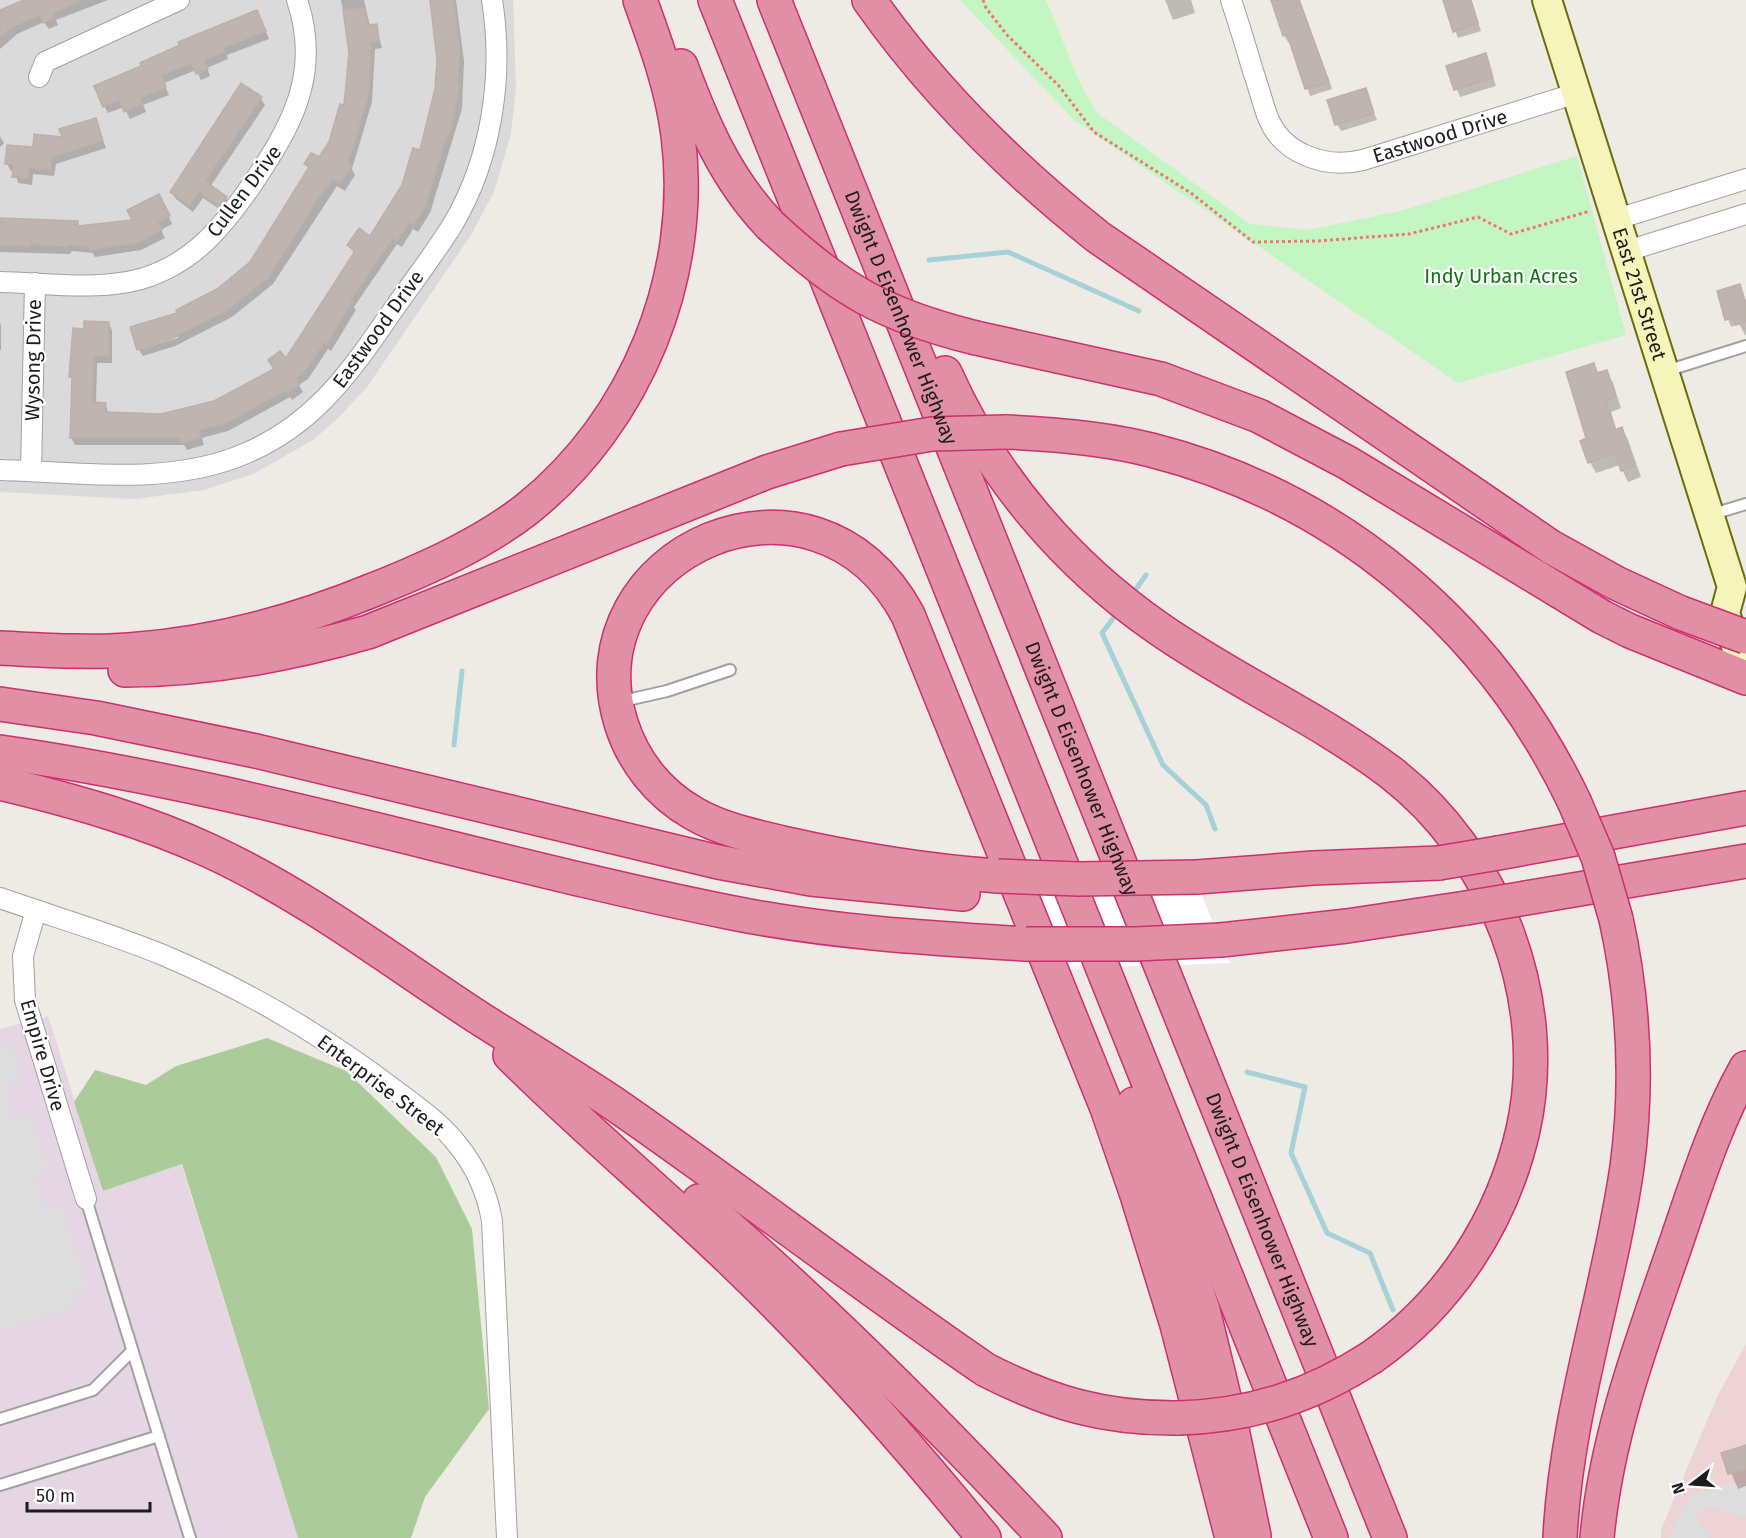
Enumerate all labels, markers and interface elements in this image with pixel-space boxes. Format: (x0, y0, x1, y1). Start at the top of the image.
street label: Eastwood Drive (1370, 104, 1510, 168)
street label: Cullen Drive (202, 140, 286, 242)
street label: Dwight D Eisenhower Highway (839, 187, 963, 448)
street label: East 21st Street (1607, 225, 1672, 364)
park label: Indy Urban Acres (1424, 264, 1578, 288)
street label: Eastwood Drive (327, 265, 429, 393)
street label: Wysong Drive (20, 299, 46, 421)
street label: Dwight D Eisenhower Highway (1020, 638, 1144, 899)
street label: Empire Drive (16, 996, 70, 1114)
street label: Enterprise Street (313, 1029, 450, 1141)
street label: Dwight D Eisenhower Highway (1201, 1089, 1324, 1351)
north arrow (1662, 1454, 1722, 1514)
scale bar (27, 1475, 150, 1513)
text: N (1667, 1480, 1689, 1496)
text: 50 m (36, 1485, 75, 1507)

